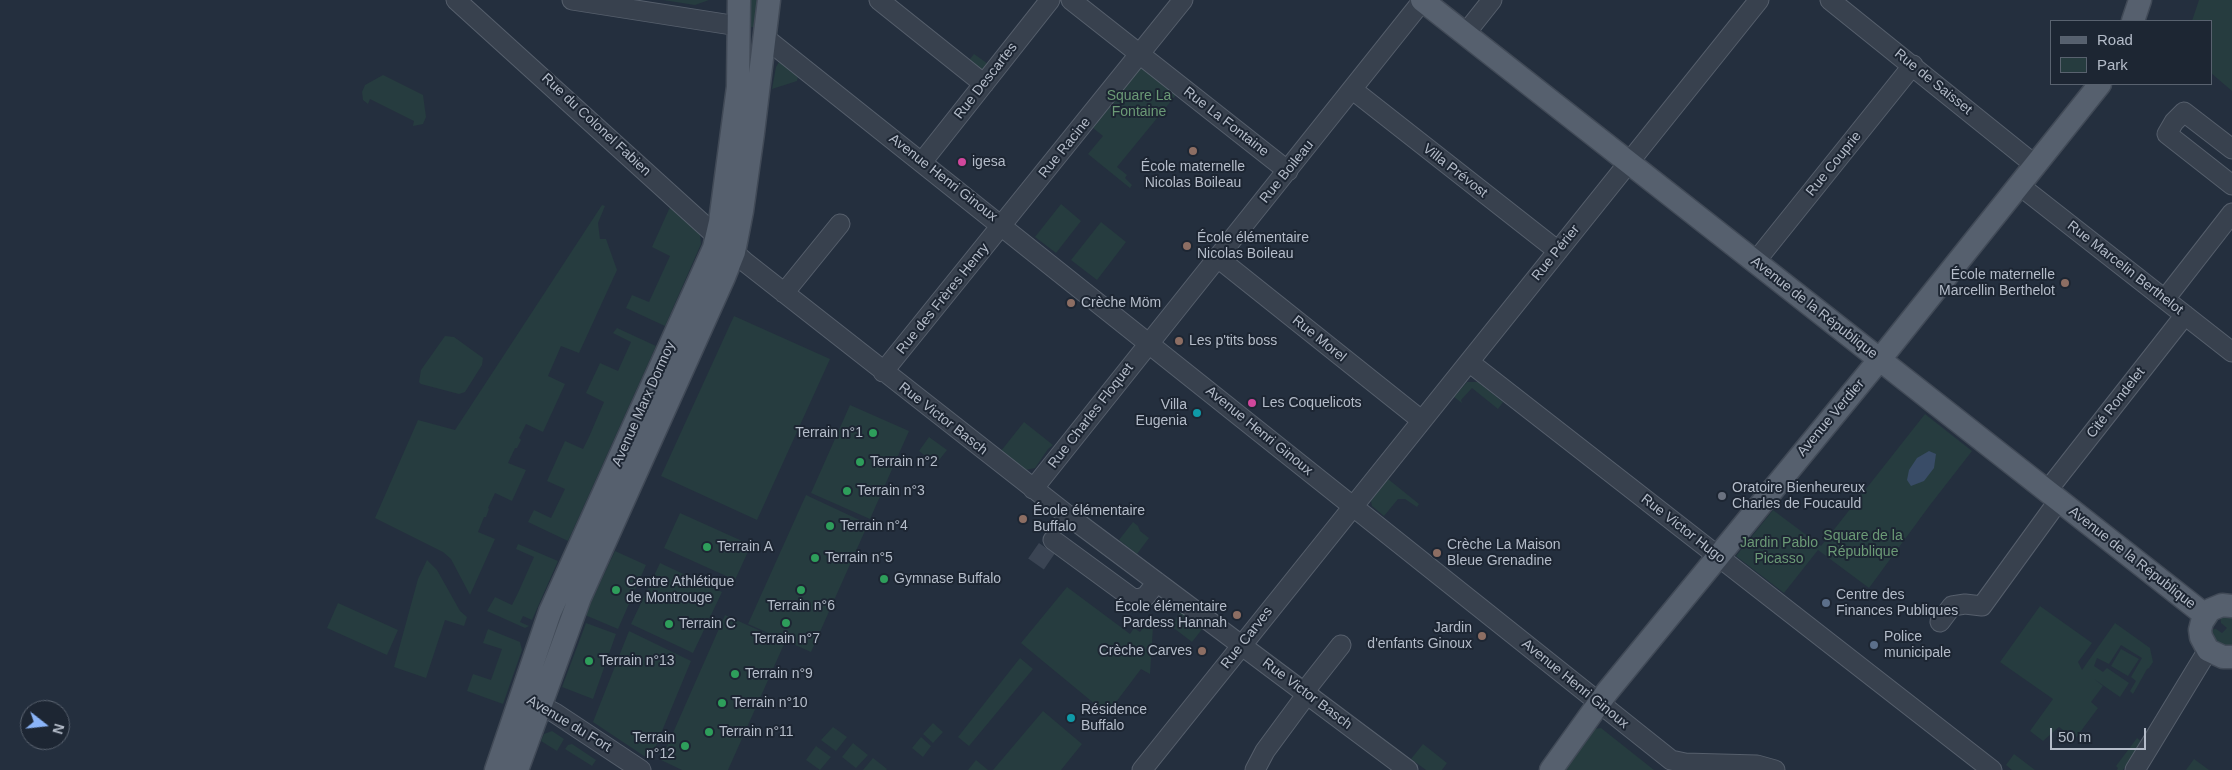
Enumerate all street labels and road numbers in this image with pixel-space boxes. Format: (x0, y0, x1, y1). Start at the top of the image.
street label: Rue Descartes (951, 39, 1021, 123)
street label: Rue de Saisset (1891, 46, 1975, 118)
street label: Rue du Colonel Fabien (538, 70, 654, 180)
street label: Rue La Fontaine (1180, 84, 1272, 160)
street label: Rue Racine (1035, 114, 1095, 182)
street label: Rue Couprie (1803, 128, 1865, 200)
street label: Avenue Henri Ginoux (885, 130, 1001, 226)
street label: Rue Boileau (1256, 137, 1318, 207)
street label: Villa Prévost (1419, 141, 1491, 201)
street label: Rue Marcelin Berthelot (2064, 218, 2186, 318)
street label: Rue Périer (1528, 222, 1584, 284)
street label: Rue des Frères Henry (893, 240, 993, 358)
street label: Avenue de la République (1747, 253, 1881, 363)
street label: Rue Morel (1289, 312, 1349, 366)
street label: Avenue Marx Dormoy (609, 339, 679, 469)
street label: Rue Charles Floquet (1045, 360, 1137, 472)
street label: Cité Rondelet (2083, 364, 2149, 442)
street label: Avenue Verdier (1794, 376, 1868, 460)
street label: Rue Victor Basch (895, 379, 991, 459)
street label: Avenue Henri Ginoux (1202, 383, 1316, 479)
street label: Rue Victor Hugo (1637, 491, 1729, 567)
street label: Avenue de la République (2065, 503, 2199, 613)
street label: Rue Carves (1218, 604, 1276, 672)
street label: Avenue Henri Ginoux (1518, 636, 1632, 732)
street label: Rue Victor Basch (1259, 655, 1355, 733)
street label: Avenue du Fort (524, 692, 614, 756)

